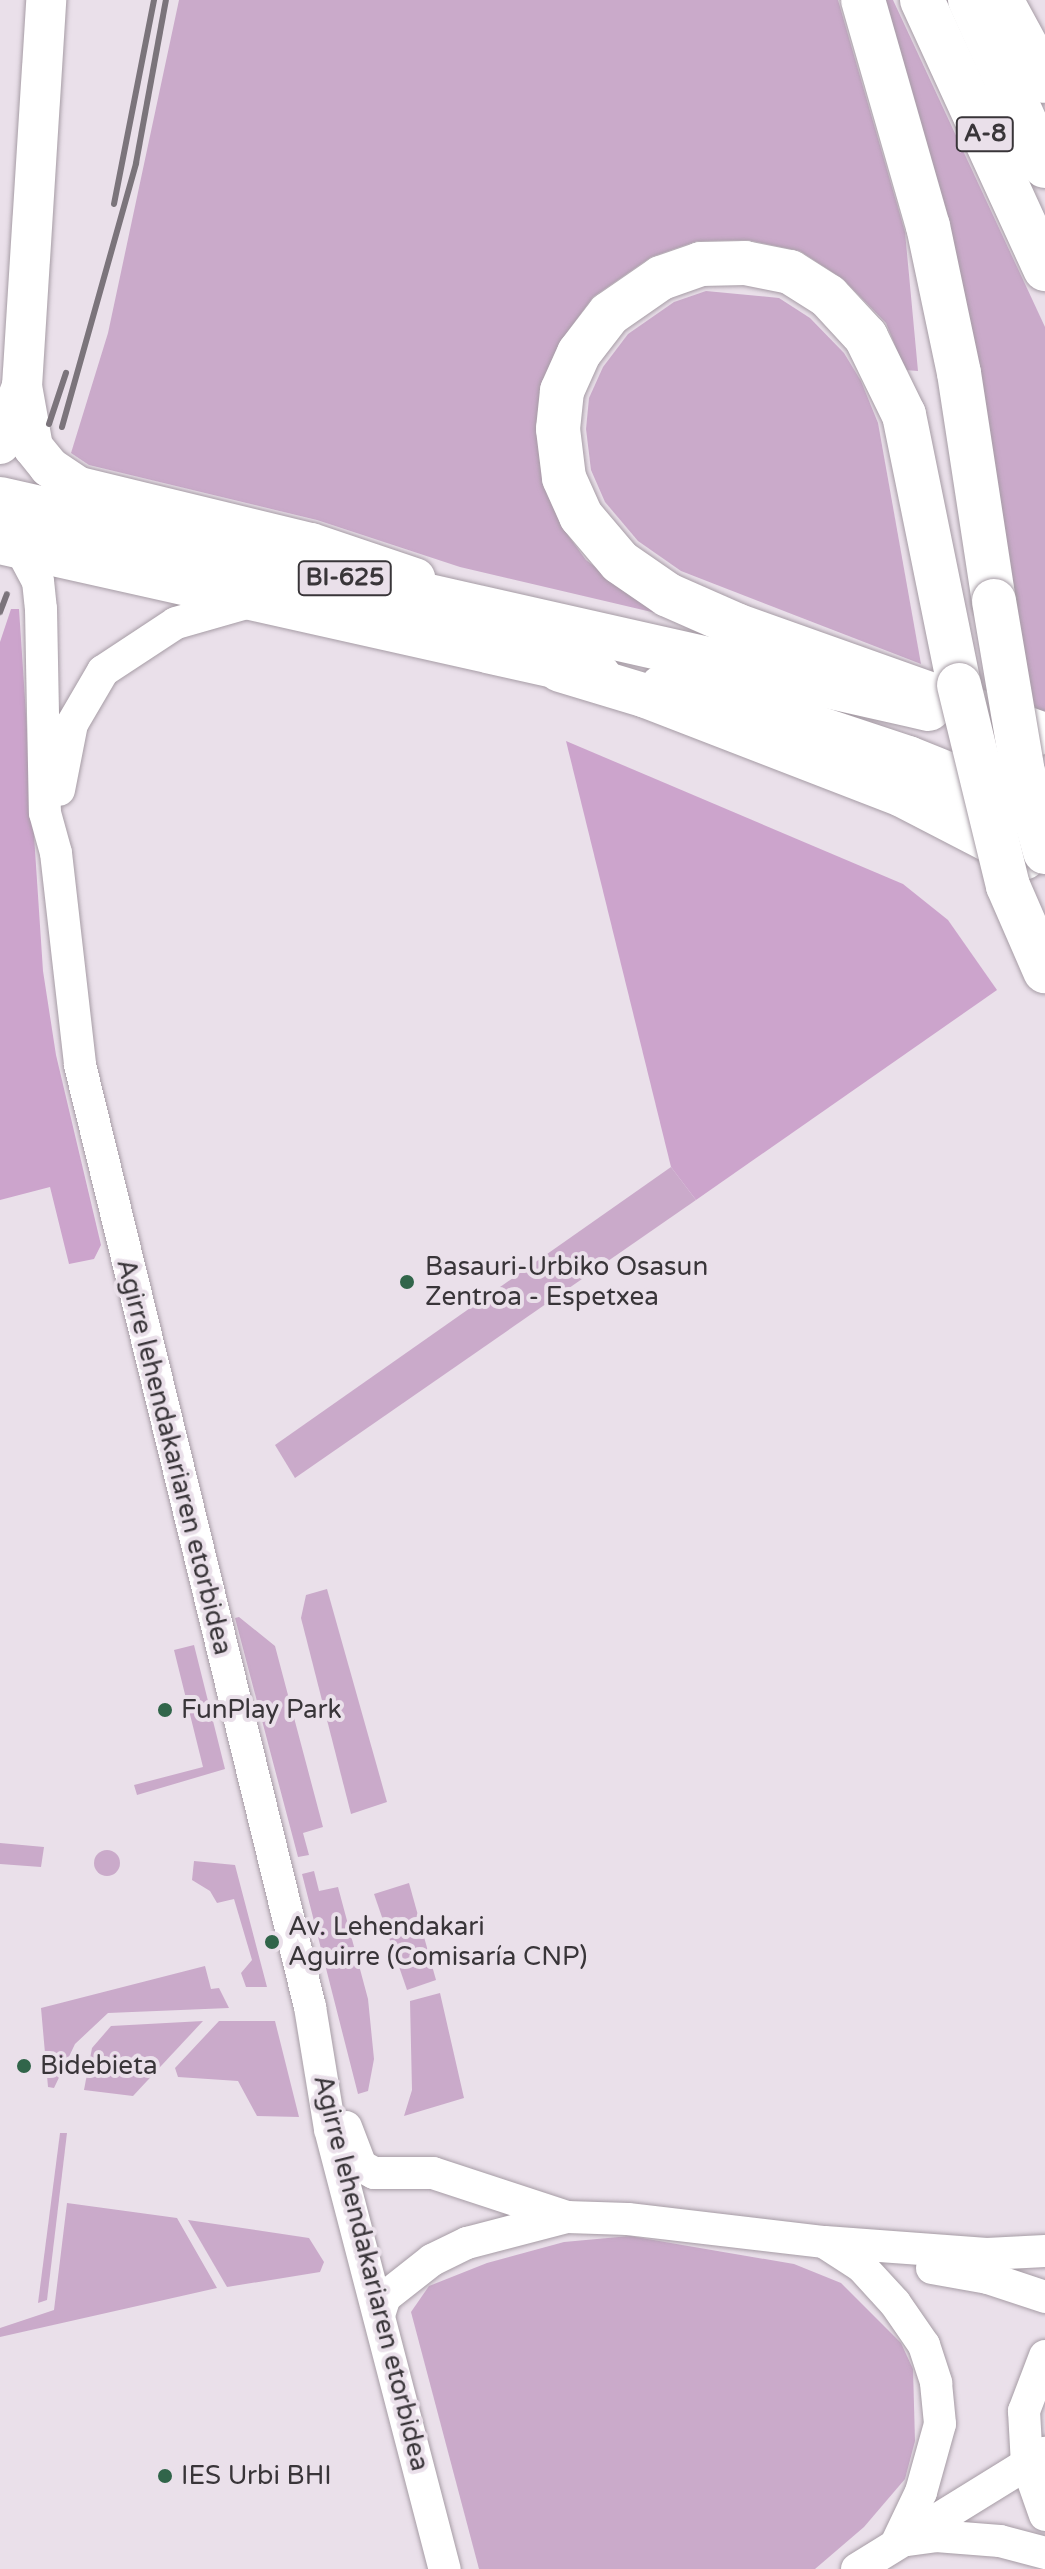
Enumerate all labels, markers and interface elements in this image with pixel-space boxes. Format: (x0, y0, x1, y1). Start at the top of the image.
road number: A-8 (955, 114, 1015, 154)
road number: BI-625 (297, 558, 393, 598)
place label: Basauri-Urbiko Osasun Zentroa - Espetxea (425, 1251, 708, 1312)
street label: Agirre lehendakariaren etorbidea (110, 1256, 238, 1658)
marker: Basauri-Urbiko Osasun Zentroa - Espetxea (396, 1271, 418, 1293)
place label: FunPlay Park (181, 1694, 342, 1726)
marker: FunPlay Park (156, 1701, 174, 1719)
place label: Av. Lehendakari Aguirre (Comisaría CNP) (288, 1911, 587, 1972)
marker: Av. Lehendakari Aguirre (Comisaría CNP) (263, 1933, 281, 1951)
place label: Bidebieta (40, 2050, 158, 2082)
marker: Bidebieta (15, 2057, 33, 2075)
street label: Agirre lehendakariaren etorbidea (307, 2072, 435, 2474)
place label: IES Urbi BHI (181, 2460, 332, 2492)
marker: IES Urbi BHI (156, 2467, 174, 2485)

